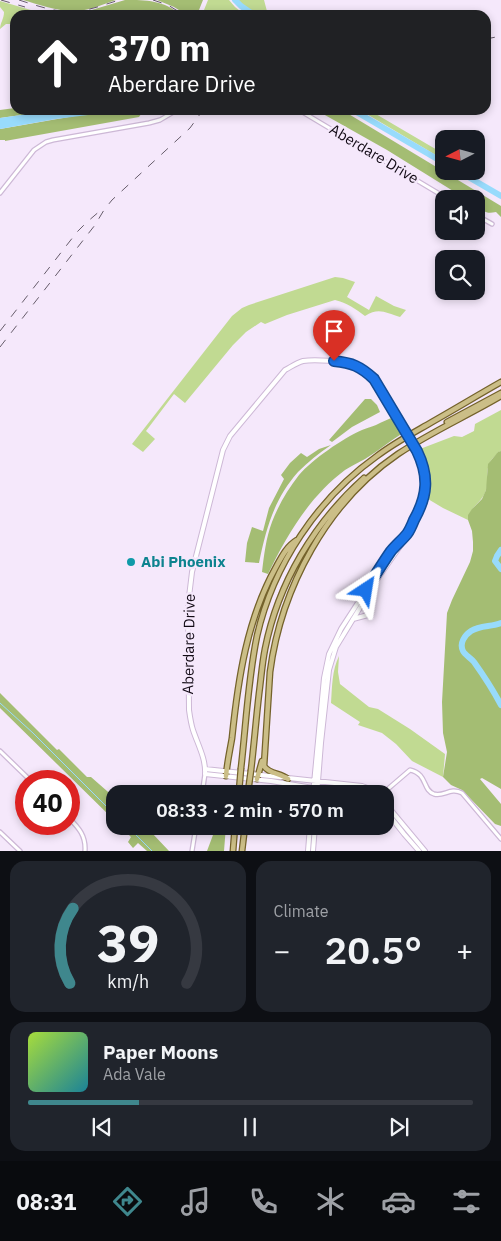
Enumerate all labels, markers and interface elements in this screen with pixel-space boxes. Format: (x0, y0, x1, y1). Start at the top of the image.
text: 370 m (108, 25, 211, 71)
icon: ahead (25, 30, 90, 95)
text: Aberdare Drive (108, 69, 256, 98)
street label: Aberdare Drive (326, 119, 422, 188)
north arrow (435, 130, 485, 180)
map controls (435, 130, 485, 300)
button: sound (435, 190, 485, 240)
button: search (435, 250, 485, 300)
pin (313, 310, 355, 361)
icon: arrive (320, 317, 348, 345)
place label: Abi Phoenix (141, 552, 226, 571)
marker: Abi Phoenix (125, 556, 137, 568)
position arrow (339, 563, 391, 615)
street label: Aberdare Drive (178, 593, 199, 695)
speed limit sign: 40 (15, 770, 80, 835)
text: 08:33 · 2 min · 570 m (156, 798, 344, 822)
text: Climate (274, 901, 329, 921)
text: 39 (97, 909, 159, 976)
text: 20.5° (324, 925, 422, 974)
text: − (274, 932, 290, 969)
text: + (456, 932, 473, 969)
text: km/h (107, 970, 149, 993)
text: Paper Moons (103, 1040, 218, 1064)
text: Ada Vale (103, 1064, 166, 1084)
icon: previous (88, 1113, 116, 1141)
icon: pause (236, 1113, 264, 1141)
icon: next (385, 1113, 413, 1141)
icon: directions (110, 1184, 145, 1219)
icon: music (178, 1184, 213, 1219)
icon: phone (246, 1184, 281, 1219)
icon: climate (313, 1184, 348, 1219)
icon: car (381, 1184, 416, 1219)
icon: filters (449, 1184, 484, 1219)
text: 08:31 (16, 1187, 77, 1216)

